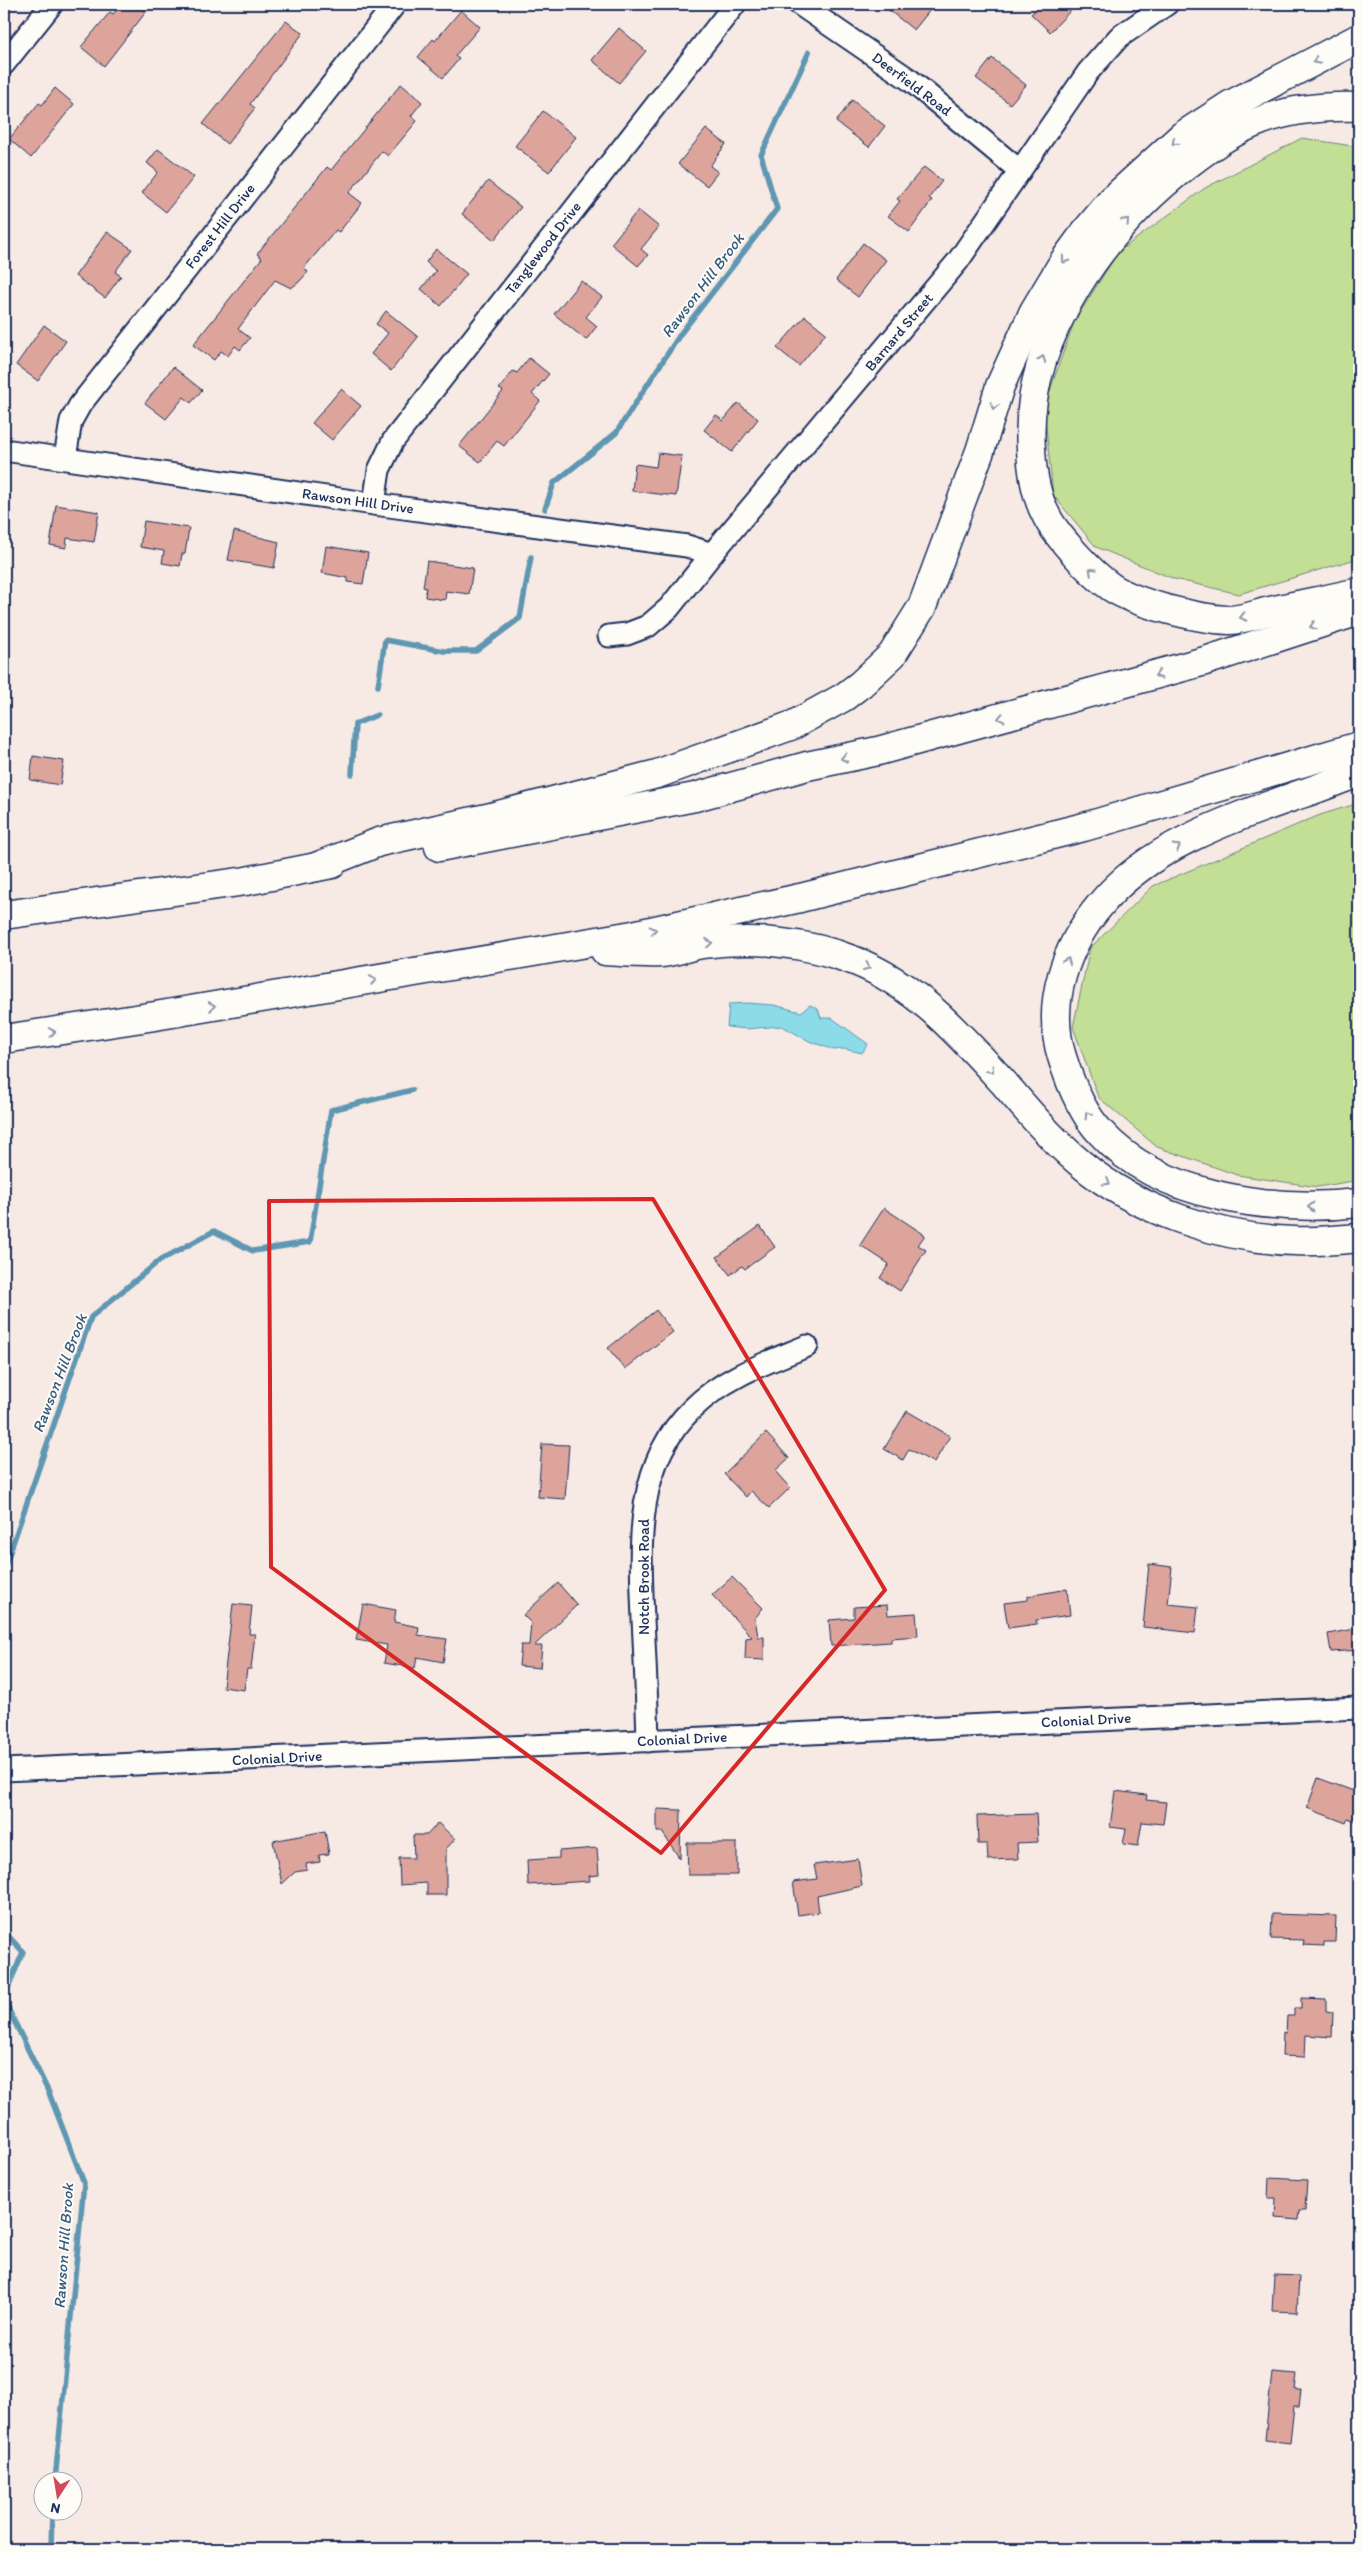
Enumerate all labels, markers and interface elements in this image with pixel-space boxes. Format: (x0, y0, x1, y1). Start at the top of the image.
street label: Deerfield Road (869, 48, 956, 120)
one-way arrow (1312, 55, 1321, 65)
one-way arrow (1172, 136, 1181, 145)
street label: Forest Hill Drive (181, 180, 259, 272)
street label: Tanglewood Drive (501, 198, 585, 298)
one-way arrow (1120, 217, 1129, 226)
water label: Rawson Hill Brook (657, 229, 748, 341)
one-way arrow (1062, 254, 1071, 264)
street label: Barnard Street (861, 289, 937, 375)
one-way arrow (1036, 355, 1046, 364)
one-way arrow (990, 401, 1000, 409)
street label: Rawson Hill Drive (301, 484, 415, 518)
one-way arrow (1089, 568, 1098, 577)
one-way arrow (1239, 611, 1248, 622)
one-way arrow (1309, 621, 1318, 631)
one-way arrow (1154, 669, 1162, 679)
one-way arrow (997, 712, 1006, 723)
one-way arrow (840, 753, 848, 763)
one-way arrow (1171, 843, 1180, 853)
one-way arrow (649, 925, 658, 936)
one-way arrow (705, 938, 713, 949)
one-way arrow (1061, 957, 1072, 966)
one-way arrow (862, 960, 871, 971)
one-way arrow (368, 975, 377, 985)
one-way arrow (208, 1002, 217, 1012)
one-way arrow (48, 1027, 56, 1037)
one-way arrow (985, 1064, 994, 1073)
one-way arrow (1085, 1112, 1095, 1121)
one-way arrow (1102, 1176, 1111, 1186)
one-way arrow (1306, 1202, 1314, 1212)
water label: Rawson Hill Brook (28, 1310, 91, 1435)
street label: Notch Brook Road (635, 1519, 653, 1635)
street label: Colonial Drive (1040, 1709, 1132, 1731)
street label: Colonial Drive (636, 1728, 728, 1750)
street label: Colonial Drive (231, 1747, 323, 1769)
water label: Rawson Hill Brook (50, 2182, 77, 2309)
north arrow (32, 2470, 82, 2520)
text: N (49, 2499, 62, 2518)

